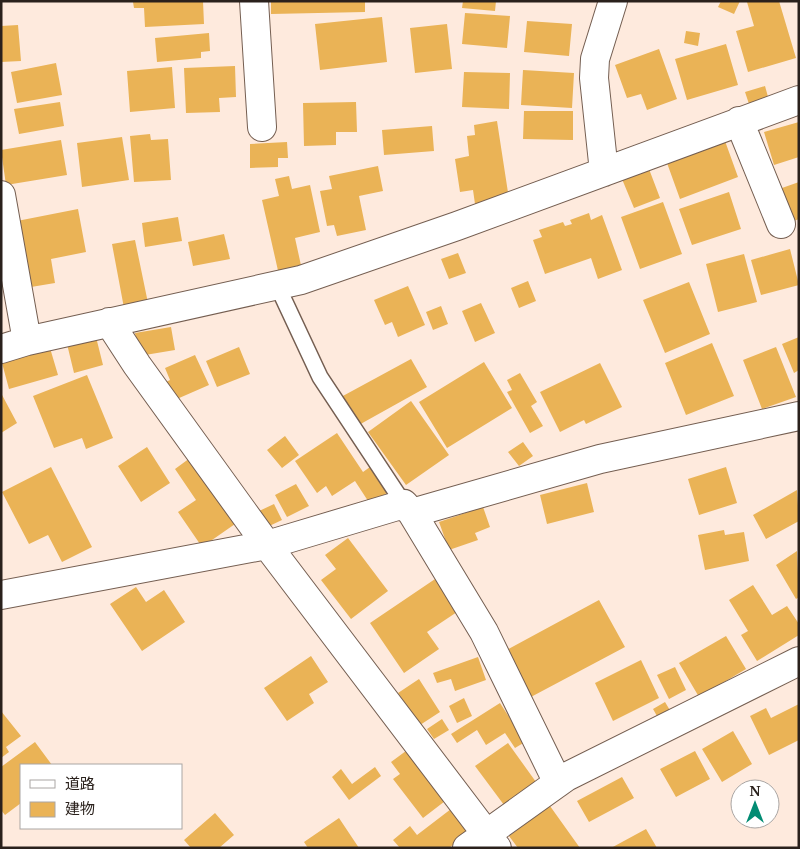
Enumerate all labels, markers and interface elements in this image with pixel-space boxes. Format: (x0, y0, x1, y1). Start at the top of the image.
legend (20, 764, 182, 829)
text: 道路 (65, 773, 95, 793)
north arrow (730, 779, 780, 829)
text: N (749, 781, 761, 800)
text: 建物 (65, 798, 95, 818)

